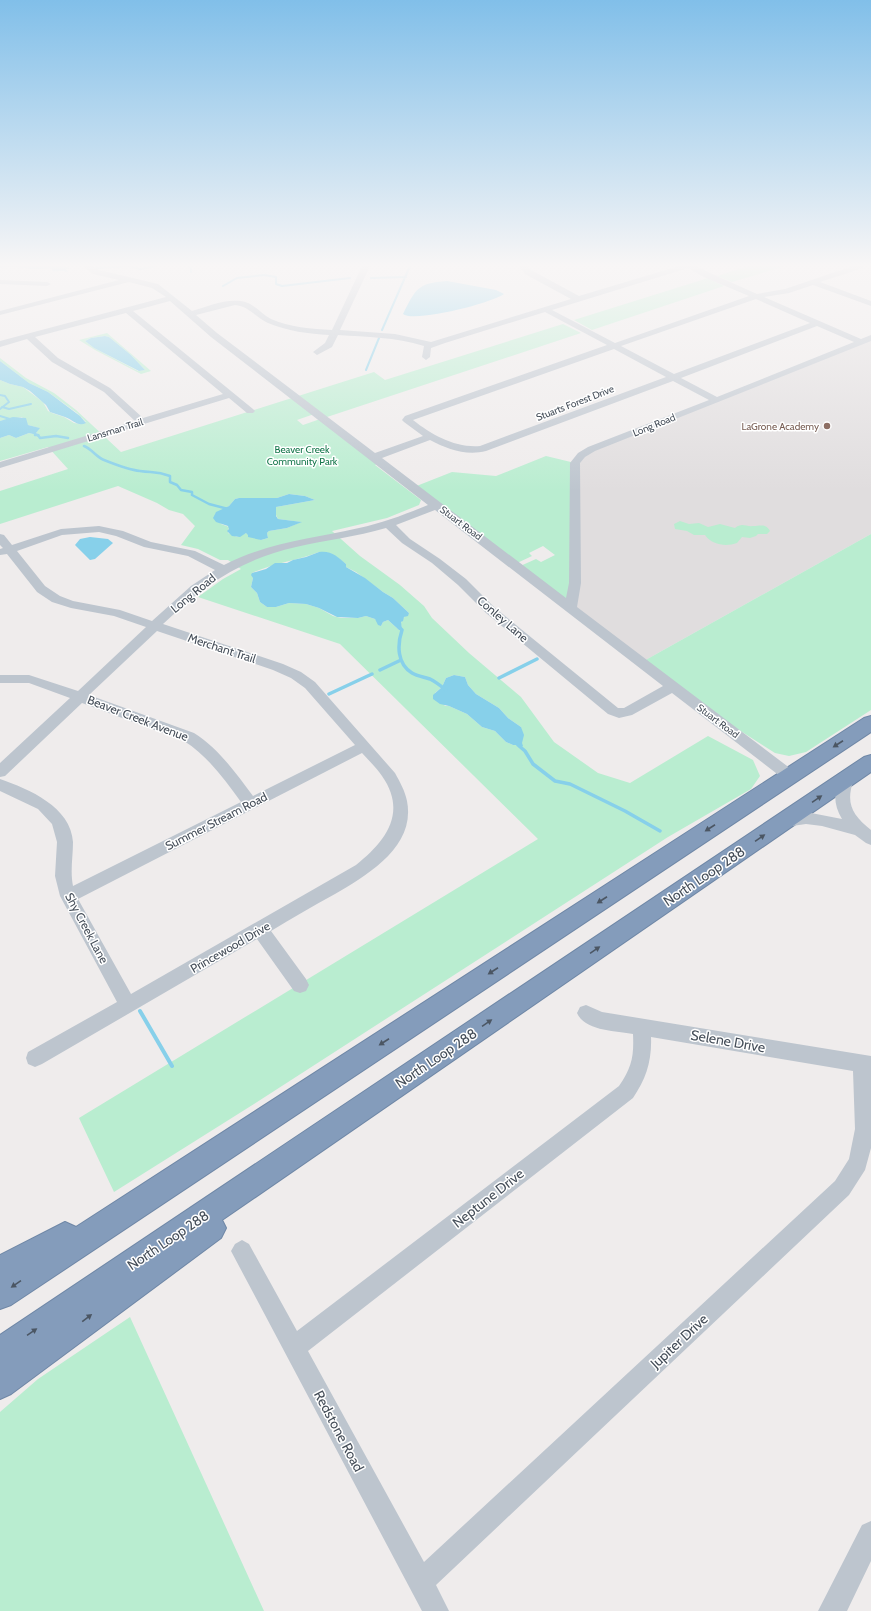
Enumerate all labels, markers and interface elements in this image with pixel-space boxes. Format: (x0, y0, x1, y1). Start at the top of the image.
street label: Stuarts Forest Drive (534, 382, 616, 424)
street label: Long Road (631, 411, 677, 439)
street label: Lansman Trail (85, 415, 145, 445)
place label: LaGrone Academy (741, 420, 819, 433)
marker: LaGrone Academy (822, 421, 832, 431)
park label: Beaver Creek Community Park (267, 443, 338, 468)
street label: Stuart Road (437, 503, 485, 543)
street label: Long Road (167, 570, 219, 616)
street label: Conley Lane (474, 593, 532, 645)
street label: Merchant Trail (186, 630, 258, 666)
street label: Beaver Creek Avenue (86, 692, 190, 744)
street label: Stuart Road (694, 701, 742, 741)
one-way arrow (833, 740, 844, 748)
street label: Summer Stream Road (162, 789, 270, 853)
one-way arrow (812, 795, 822, 803)
one-way arrow (705, 824, 715, 832)
one-way arrow (755, 834, 765, 842)
street label: North Loop 288 (660, 842, 748, 910)
street label: Shy Creek Lane (62, 890, 112, 966)
one-way arrow (596, 896, 608, 903)
street label: Princewood Drive (188, 918, 272, 976)
one-way arrow (589, 946, 600, 954)
one-way arrow (488, 967, 498, 975)
one-way arrow (482, 1019, 492, 1027)
street label: North Loop 288 (392, 1024, 480, 1092)
street label: Selene Drive (689, 1026, 767, 1056)
one-way arrow (379, 1038, 389, 1046)
street label: Neptune Drive (449, 1164, 527, 1232)
street label: North Loop 288 (124, 1206, 212, 1274)
one-way arrow (10, 1280, 21, 1288)
street label: Jupiter Drive (646, 1310, 712, 1373)
one-way arrow (82, 1314, 93, 1322)
one-way arrow (27, 1328, 37, 1336)
street label: Redstone Road (310, 1387, 368, 1475)

